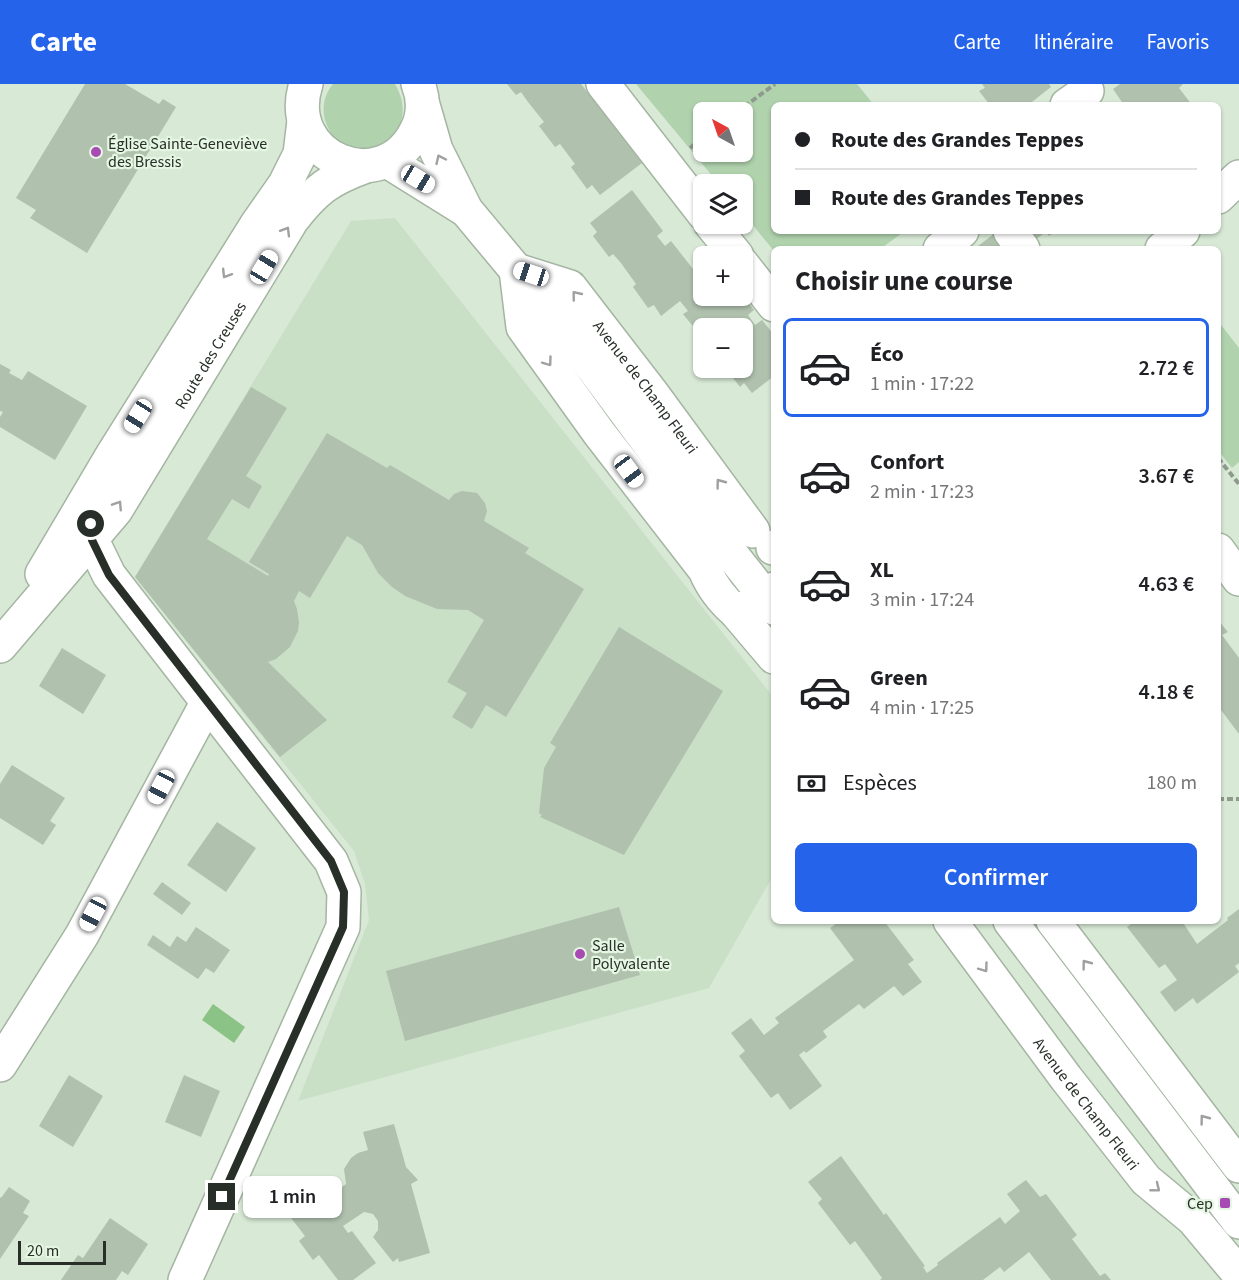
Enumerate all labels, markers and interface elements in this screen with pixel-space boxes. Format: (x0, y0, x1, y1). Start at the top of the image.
text: Carte (30, 22, 97, 62)
text: Carte (954, 27, 1001, 57)
text: Itinéraire (1034, 27, 1113, 57)
text: Favoris (1146, 27, 1209, 57)
north arrow (693, 102, 753, 162)
map controls (693, 102, 753, 378)
text: Route des Grandes Teppes (831, 124, 1084, 156)
place label: Église Sainte-Geneviève des Bressis (108, 133, 267, 173)
marker: Église Sainte-Geneviève des Bressis (89, 145, 103, 159)
one-way arrow (436, 155, 448, 166)
car (398, 162, 438, 196)
button: layers (693, 174, 753, 234)
text: Route des Grandes Teppes (831, 182, 1084, 214)
one-way arrow (278, 227, 290, 237)
button: + (693, 246, 753, 306)
car (247, 247, 281, 287)
car (511, 260, 551, 288)
text: Choisir une course (795, 262, 1013, 301)
one-way arrow (222, 268, 234, 278)
one-way arrow (572, 290, 583, 301)
street label: Route des Creuses (170, 297, 252, 413)
street label: Avenue de Champ Fleuri (588, 316, 703, 459)
button: − (693, 318, 753, 378)
text: Éco (870, 338, 904, 370)
icon: car (798, 341, 852, 395)
text: 2.72 € (1138, 352, 1194, 384)
one-way arrow (541, 355, 552, 366)
text: 1 min · 17:22 (870, 370, 974, 398)
car (121, 396, 155, 436)
text: Confort (870, 446, 944, 478)
icon: car (798, 449, 852, 503)
car (611, 451, 647, 491)
text: 3.67 € (1138, 460, 1194, 492)
text: 2 min · 17:23 (870, 478, 974, 506)
one-way arrow (716, 479, 727, 490)
one-way arrow (111, 501, 123, 511)
route start (77, 510, 104, 537)
text: XL (870, 554, 894, 586)
icon: car (798, 557, 852, 611)
text: 4.63 € (1138, 568, 1194, 600)
text: 3 min · 17:24 (870, 586, 974, 614)
text: Green (870, 662, 928, 694)
icon: car (798, 665, 852, 719)
text: 4.18 € (1138, 676, 1194, 708)
text: 4 min · 17:25 (870, 694, 974, 722)
car (145, 767, 177, 807)
icon: cash (795, 767, 828, 800)
text: Espèces (843, 767, 917, 799)
text: 180 m (1147, 769, 1197, 797)
button: Confirmer (795, 843, 1197, 912)
car (77, 894, 109, 934)
place label: Salle Polyvalente (592, 935, 670, 975)
marker: Salle Polyvalente (573, 947, 587, 961)
one-way arrow (1082, 959, 1093, 970)
one-way arrow (977, 962, 988, 973)
street label: Avenue de Champ Fleuri (1028, 1033, 1144, 1175)
one-way arrow (1200, 1115, 1211, 1126)
callout: 1 min (243, 1176, 342, 1218)
one-way arrow (1149, 1180, 1160, 1191)
route end (208, 1183, 235, 1210)
text: 1 min (269, 1183, 316, 1211)
place label: Cep (1187, 1193, 1213, 1215)
marker: Cep (1218, 1196, 1232, 1210)
scale bar (18, 1238, 106, 1266)
text: 20 m (27, 1240, 59, 1262)

